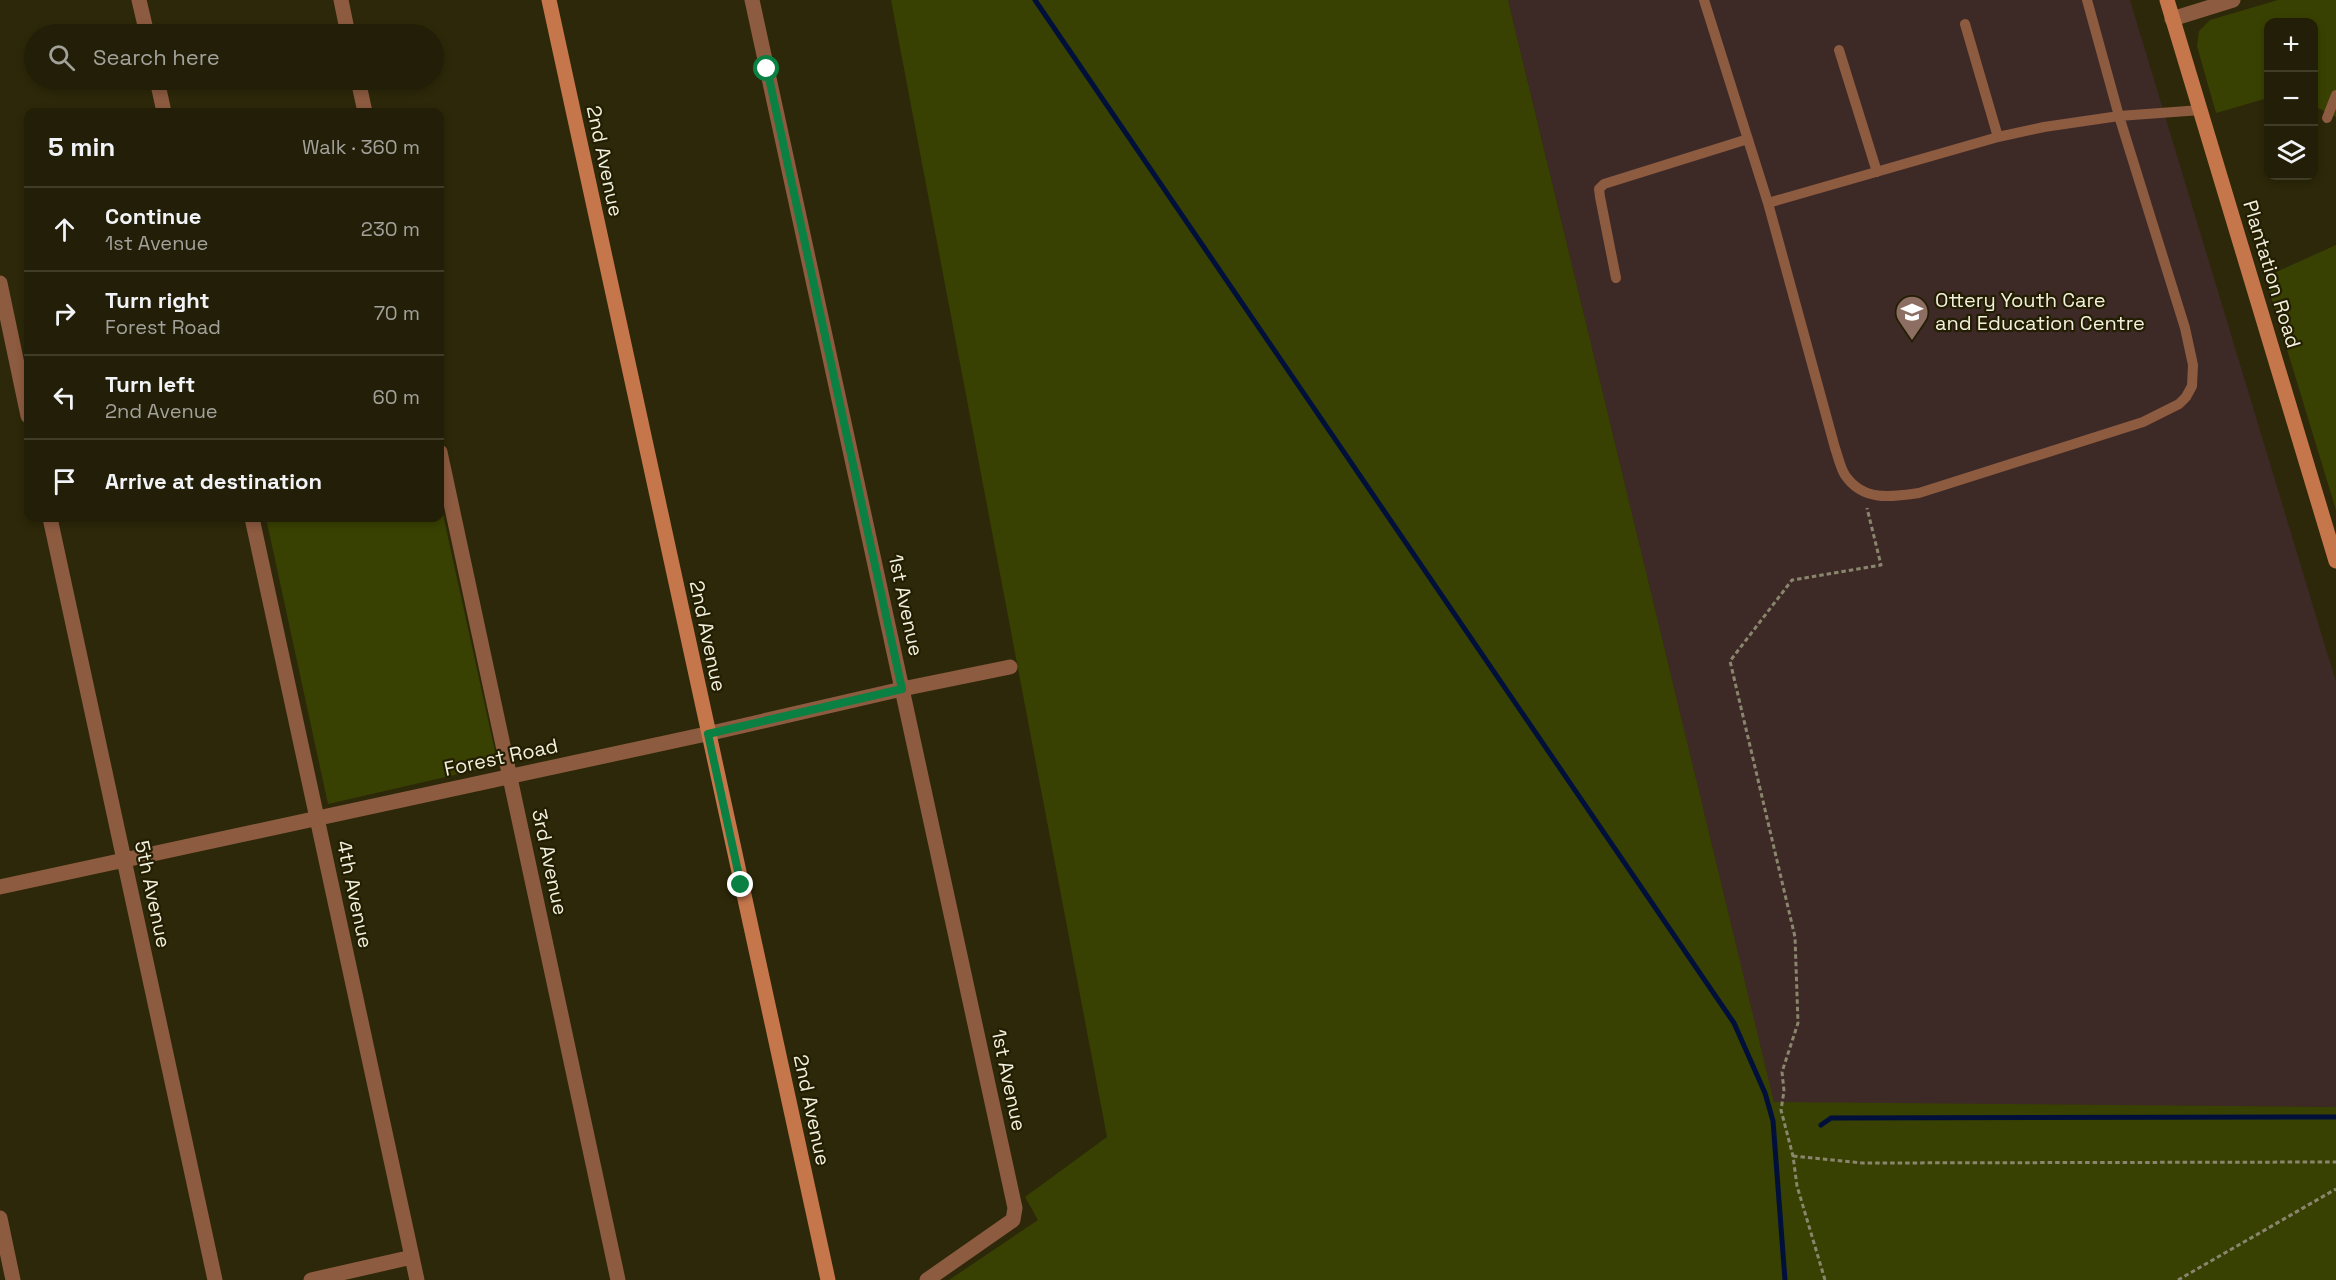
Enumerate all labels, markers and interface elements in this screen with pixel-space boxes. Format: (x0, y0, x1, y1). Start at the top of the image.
map controls (2264, 18, 2318, 180)
button: + (2264, 18, 2318, 72)
search box (24, 24, 444, 90)
icon: search (45, 41, 78, 74)
text: Search here (93, 43, 220, 71)
route start (753, 55, 779, 81)
button: − (2264, 72, 2318, 126)
street label: 2nd Avenue (581, 103, 629, 219)
button: layers (2264, 126, 2318, 180)
text: 5 min (48, 130, 115, 164)
text: Walk · 360 m (302, 134, 420, 160)
street label: Plantation Road (2237, 197, 2307, 351)
text: Continue (105, 202, 201, 230)
icon: ahead (48, 213, 81, 246)
text: 230 m (361, 216, 420, 242)
text: 1st Avenue (105, 230, 208, 256)
text: Turn right (105, 286, 210, 314)
place label: Ottery Youth Care and Education Centre (1935, 287, 2145, 336)
school or university icon: Ottery Youth Care and Education Centre (1894, 294, 1930, 341)
icon: right (48, 297, 81, 330)
text: 70 m (374, 300, 420, 326)
text: Forest Road (105, 314, 221, 340)
text: Turn left (105, 370, 195, 398)
icon: left (48, 381, 81, 414)
text: 60 m (373, 384, 420, 410)
text: 2nd Avenue (105, 398, 218, 424)
icon: arrive (48, 465, 81, 498)
text: Arrive at destination (105, 467, 322, 495)
street label: 1st Avenue (883, 552, 929, 658)
street label: 2nd Avenue (684, 578, 732, 694)
street label: Forest Road (442, 732, 560, 782)
street label: 3rd Avenue (526, 807, 574, 917)
street label: 5th Avenue (129, 838, 177, 950)
street label: 4th Avenue (331, 838, 379, 950)
route end (727, 871, 753, 897)
street label: 1st Avenue (986, 1027, 1032, 1133)
street label: 2nd Avenue (788, 1052, 836, 1168)

